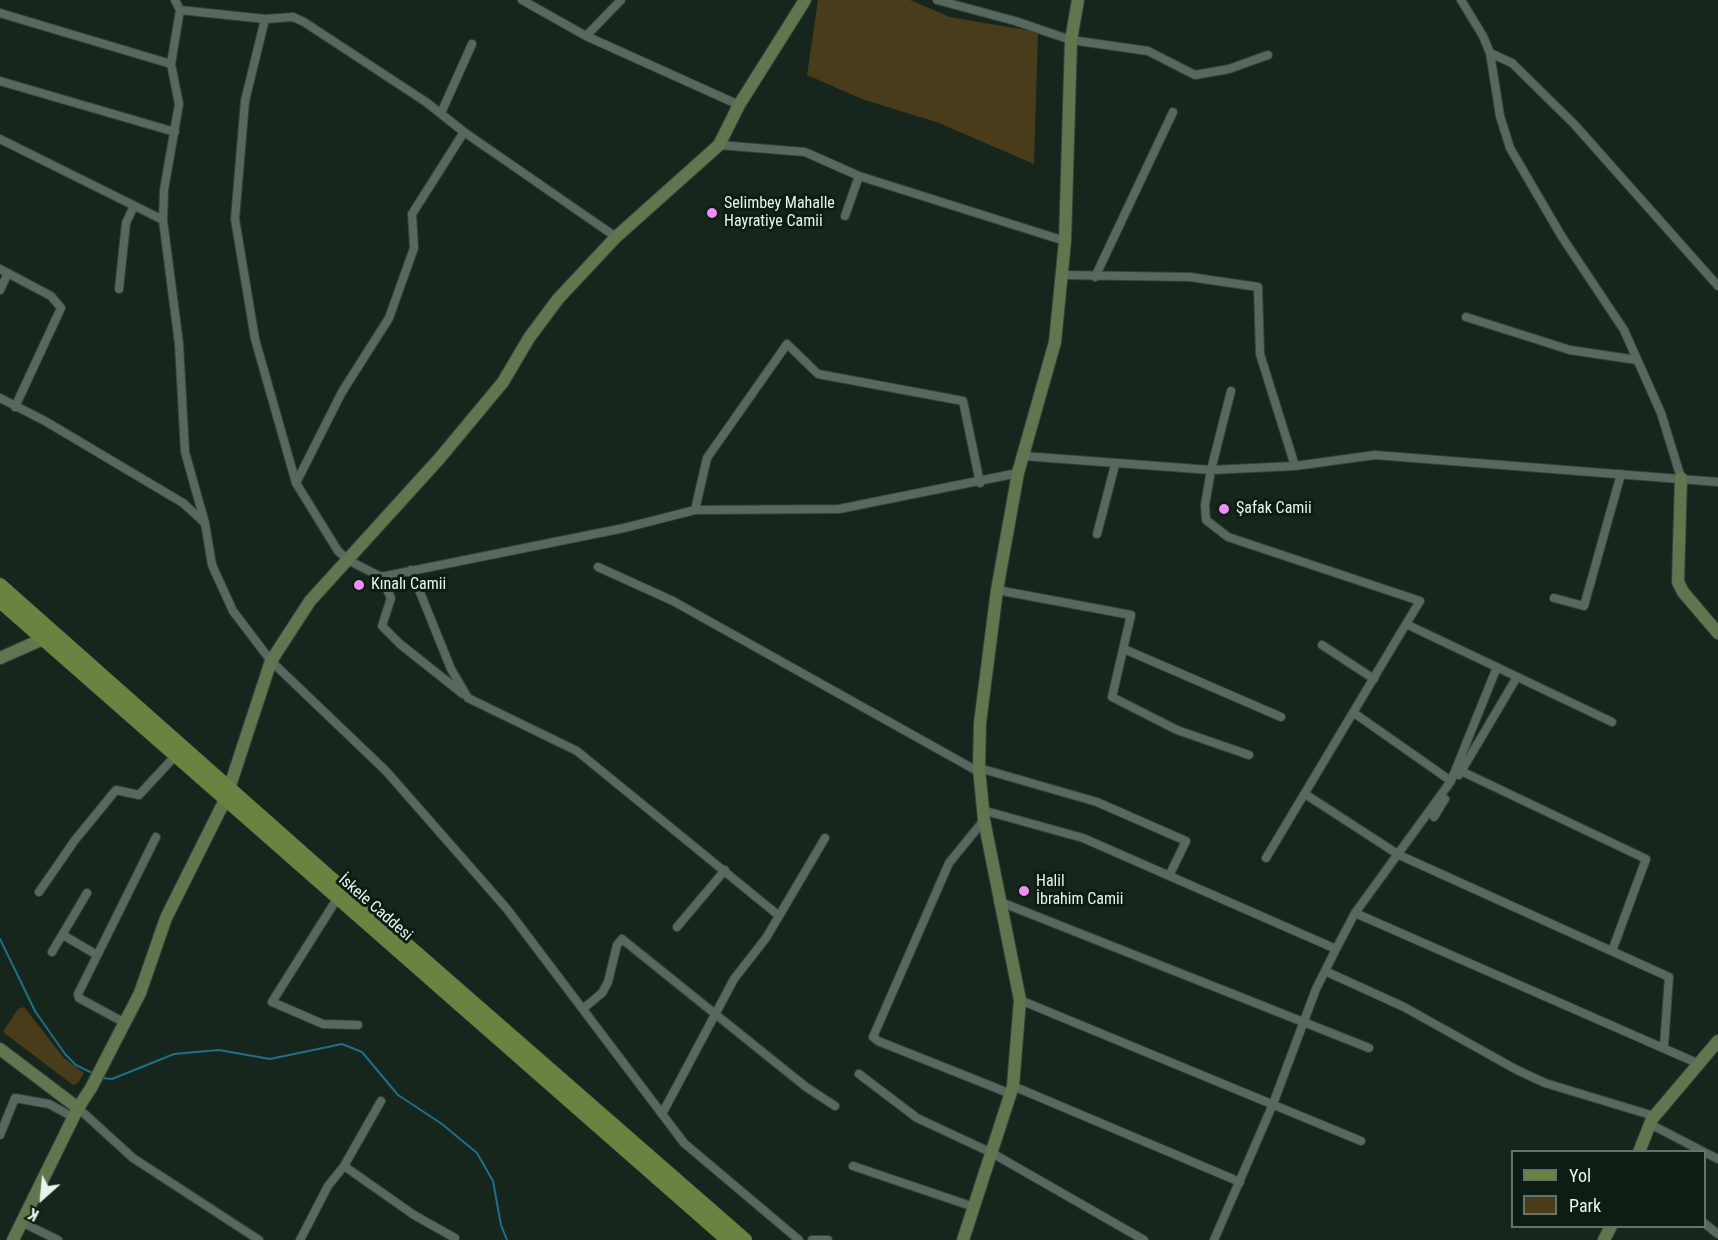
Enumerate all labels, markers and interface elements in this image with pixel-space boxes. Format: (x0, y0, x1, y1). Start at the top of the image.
place label: Selimbey Mahalle Hayratiye Camii (724, 194, 835, 232)
marker: Selimbey Mahalle Hayratiye Camii (705, 206, 719, 220)
place label: Şafak Camii (1236, 499, 1312, 519)
marker: Şafak Camii (1217, 502, 1231, 516)
place label: Kınalı Camii (371, 575, 446, 595)
marker: Kınalı Camii (352, 578, 366, 592)
street label: İskele Caddesi (334, 871, 416, 945)
place label: Halil İbrahim Camii (1036, 872, 1123, 910)
marker: Halil İbrahim Camii (1017, 884, 1031, 898)
legend (1511, 1150, 1706, 1228)
text: Yol (1569, 1165, 1591, 1186)
north arrow (12, 1168, 72, 1228)
text: Park (1569, 1195, 1601, 1216)
text: K (25, 1204, 42, 1225)

